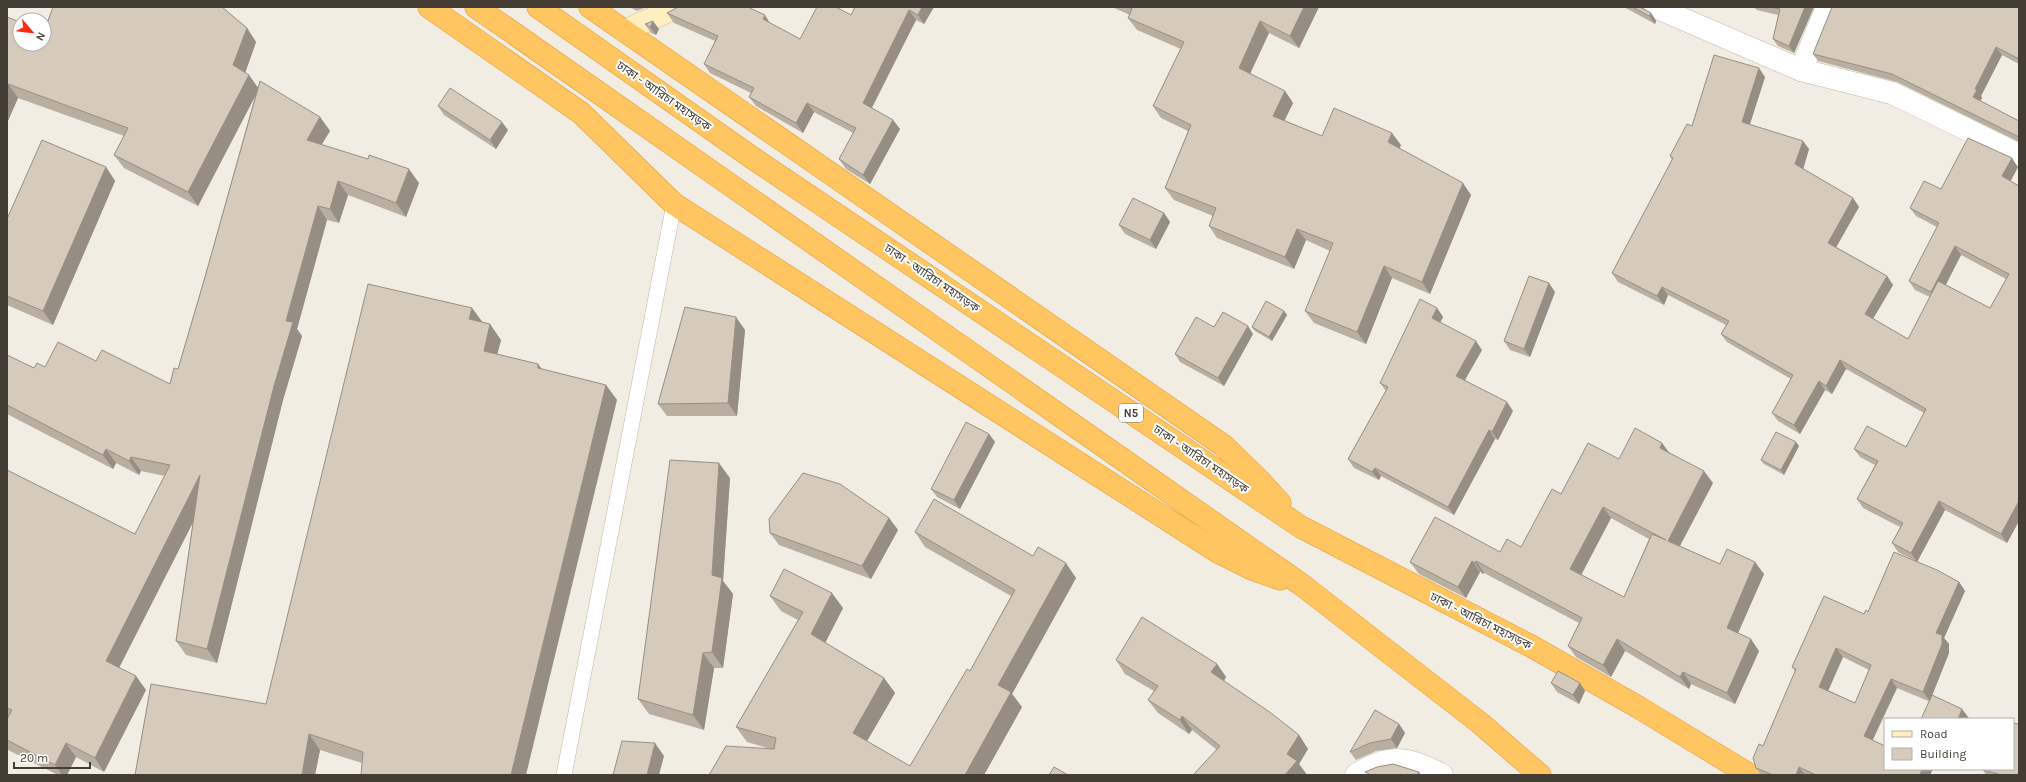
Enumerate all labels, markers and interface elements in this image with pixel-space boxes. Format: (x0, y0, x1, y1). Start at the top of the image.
north arrow (12, 12, 52, 52)
text: N (33, 30, 48, 43)
street label: ঢাকা - আরিচা মহাসড়ক (613, 57, 715, 134)
street label: ঢাকা - আরিচা মহাসড়ক (881, 240, 983, 315)
road number: N5 (1119, 404, 1143, 422)
street label: ঢাকা - আরিচা মহাসড়ক (1150, 421, 1252, 496)
street label: ঢাকা - আরিচা মহাসড়ক (1427, 588, 1535, 653)
legend (1884, 718, 2014, 770)
text: Road (1920, 727, 1948, 741)
scale bar (14, 744, 90, 770)
text: Building (1920, 747, 1967, 761)
text: 20 m (20, 751, 48, 765)

